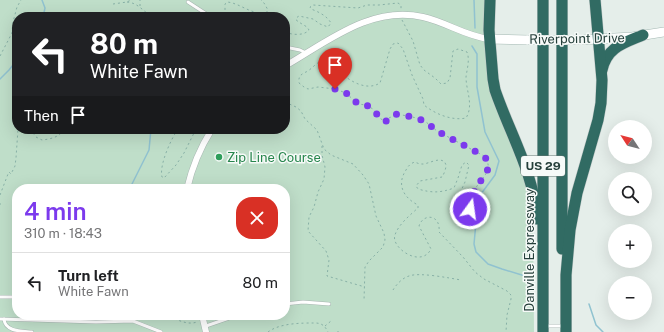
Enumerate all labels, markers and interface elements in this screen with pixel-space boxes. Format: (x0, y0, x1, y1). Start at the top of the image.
text: 80 m (90, 27, 158, 60)
icon: left (24, 28, 76, 80)
street label: Riverpoint Drive (529, 30, 625, 47)
pin (318, 48, 352, 89)
icon: arrive (324, 54, 346, 76)
text: White Fawn (90, 61, 188, 82)
icon: arrive (67, 104, 89, 126)
text: Then (24, 107, 59, 124)
north arrow (608, 120, 652, 164)
map controls (608, 120, 652, 320)
place label: Zip Line Course (227, 150, 321, 165)
marker: Zip Line Course (214, 152, 224, 162)
road number: US 29 (521, 156, 565, 176)
button: search (608, 172, 652, 216)
position arrow (449, 188, 491, 230)
street label: Danville Expressway (522, 188, 537, 312)
text: 4 min (24, 197, 87, 225)
button: close (236, 197, 278, 239)
button: + (608, 224, 652, 268)
text: 310 m · 18:43 (24, 226, 102, 241)
text: Turn left (58, 267, 119, 284)
icon: left (24, 272, 46, 294)
text: 80 m (243, 274, 278, 291)
button: − (608, 276, 652, 320)
text: White Fawn (58, 284, 129, 299)

